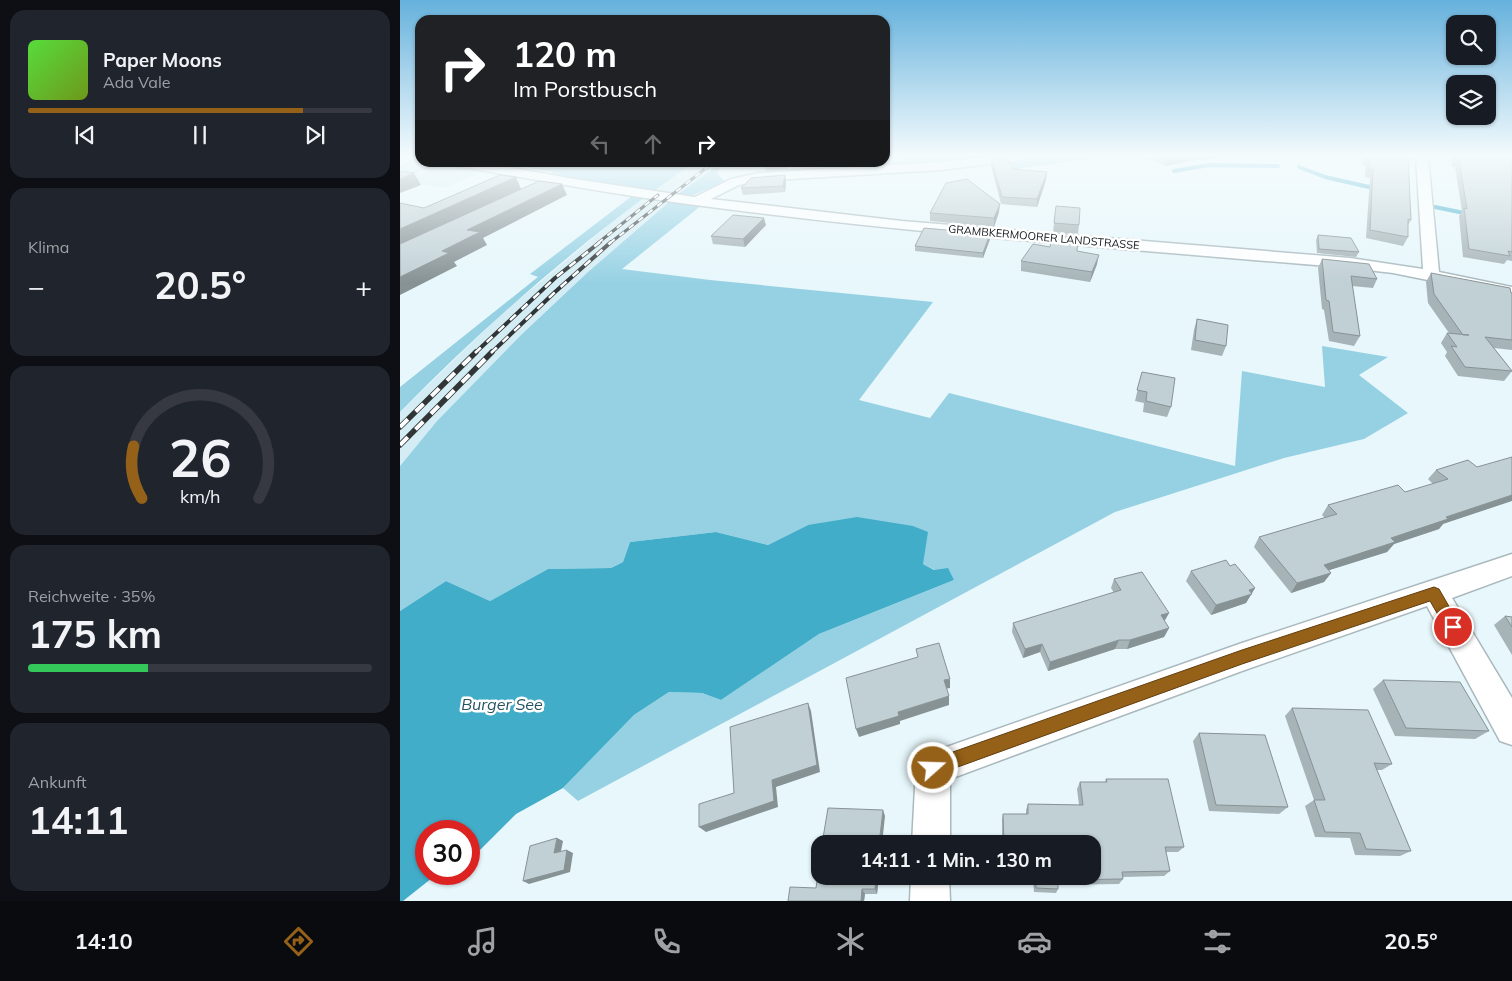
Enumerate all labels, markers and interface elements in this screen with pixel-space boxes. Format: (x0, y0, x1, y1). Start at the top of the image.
map controls (1446, 15, 1496, 125)
button: search (1446, 15, 1496, 65)
text: 120 m (513, 32, 617, 76)
icon: right (430, 35, 495, 100)
text: Paper Moons (103, 48, 222, 72)
text: Ada Vale (103, 72, 170, 92)
text: Im Porstbusch (513, 75, 657, 103)
button: layers (1446, 75, 1496, 125)
icon: previous (71, 121, 99, 149)
icon: pause (186, 121, 214, 149)
icon: next (301, 121, 329, 149)
icon: left (586, 130, 614, 158)
icon: ahead (639, 130, 667, 158)
icon: right (692, 130, 720, 158)
street label: GRAMBKERMOORER LANDSTRASSE (948, 222, 1140, 252)
text: Klima (28, 237, 69, 257)
text: 20.5° (154, 261, 246, 309)
text: − (28, 269, 45, 304)
text: + (355, 269, 372, 304)
text: 26 (169, 425, 231, 490)
text: km/h (180, 485, 220, 507)
text: Reichweite · 35% (28, 586, 155, 606)
pin (1432, 606, 1474, 648)
text: 175 km (28, 610, 162, 658)
icon: arrive (1439, 613, 1467, 641)
water label: Burger See (461, 694, 543, 714)
position arrow (906, 741, 958, 793)
text: Ankunft (28, 772, 87, 792)
text: 14:11 (28, 796, 129, 844)
speed limit sign: 30 (415, 820, 480, 885)
text: 14:11 · 1 Min. · 130 m (860, 848, 1052, 872)
icon: directions (281, 924, 316, 959)
icon: music (465, 924, 500, 959)
icon: phone (649, 924, 684, 959)
icon: climate (833, 924, 868, 959)
icon: car (1017, 924, 1052, 959)
icon: filters (1200, 924, 1235, 959)
text: 14:10 (74, 927, 133, 955)
text: 20.5° (1384, 927, 1438, 955)

